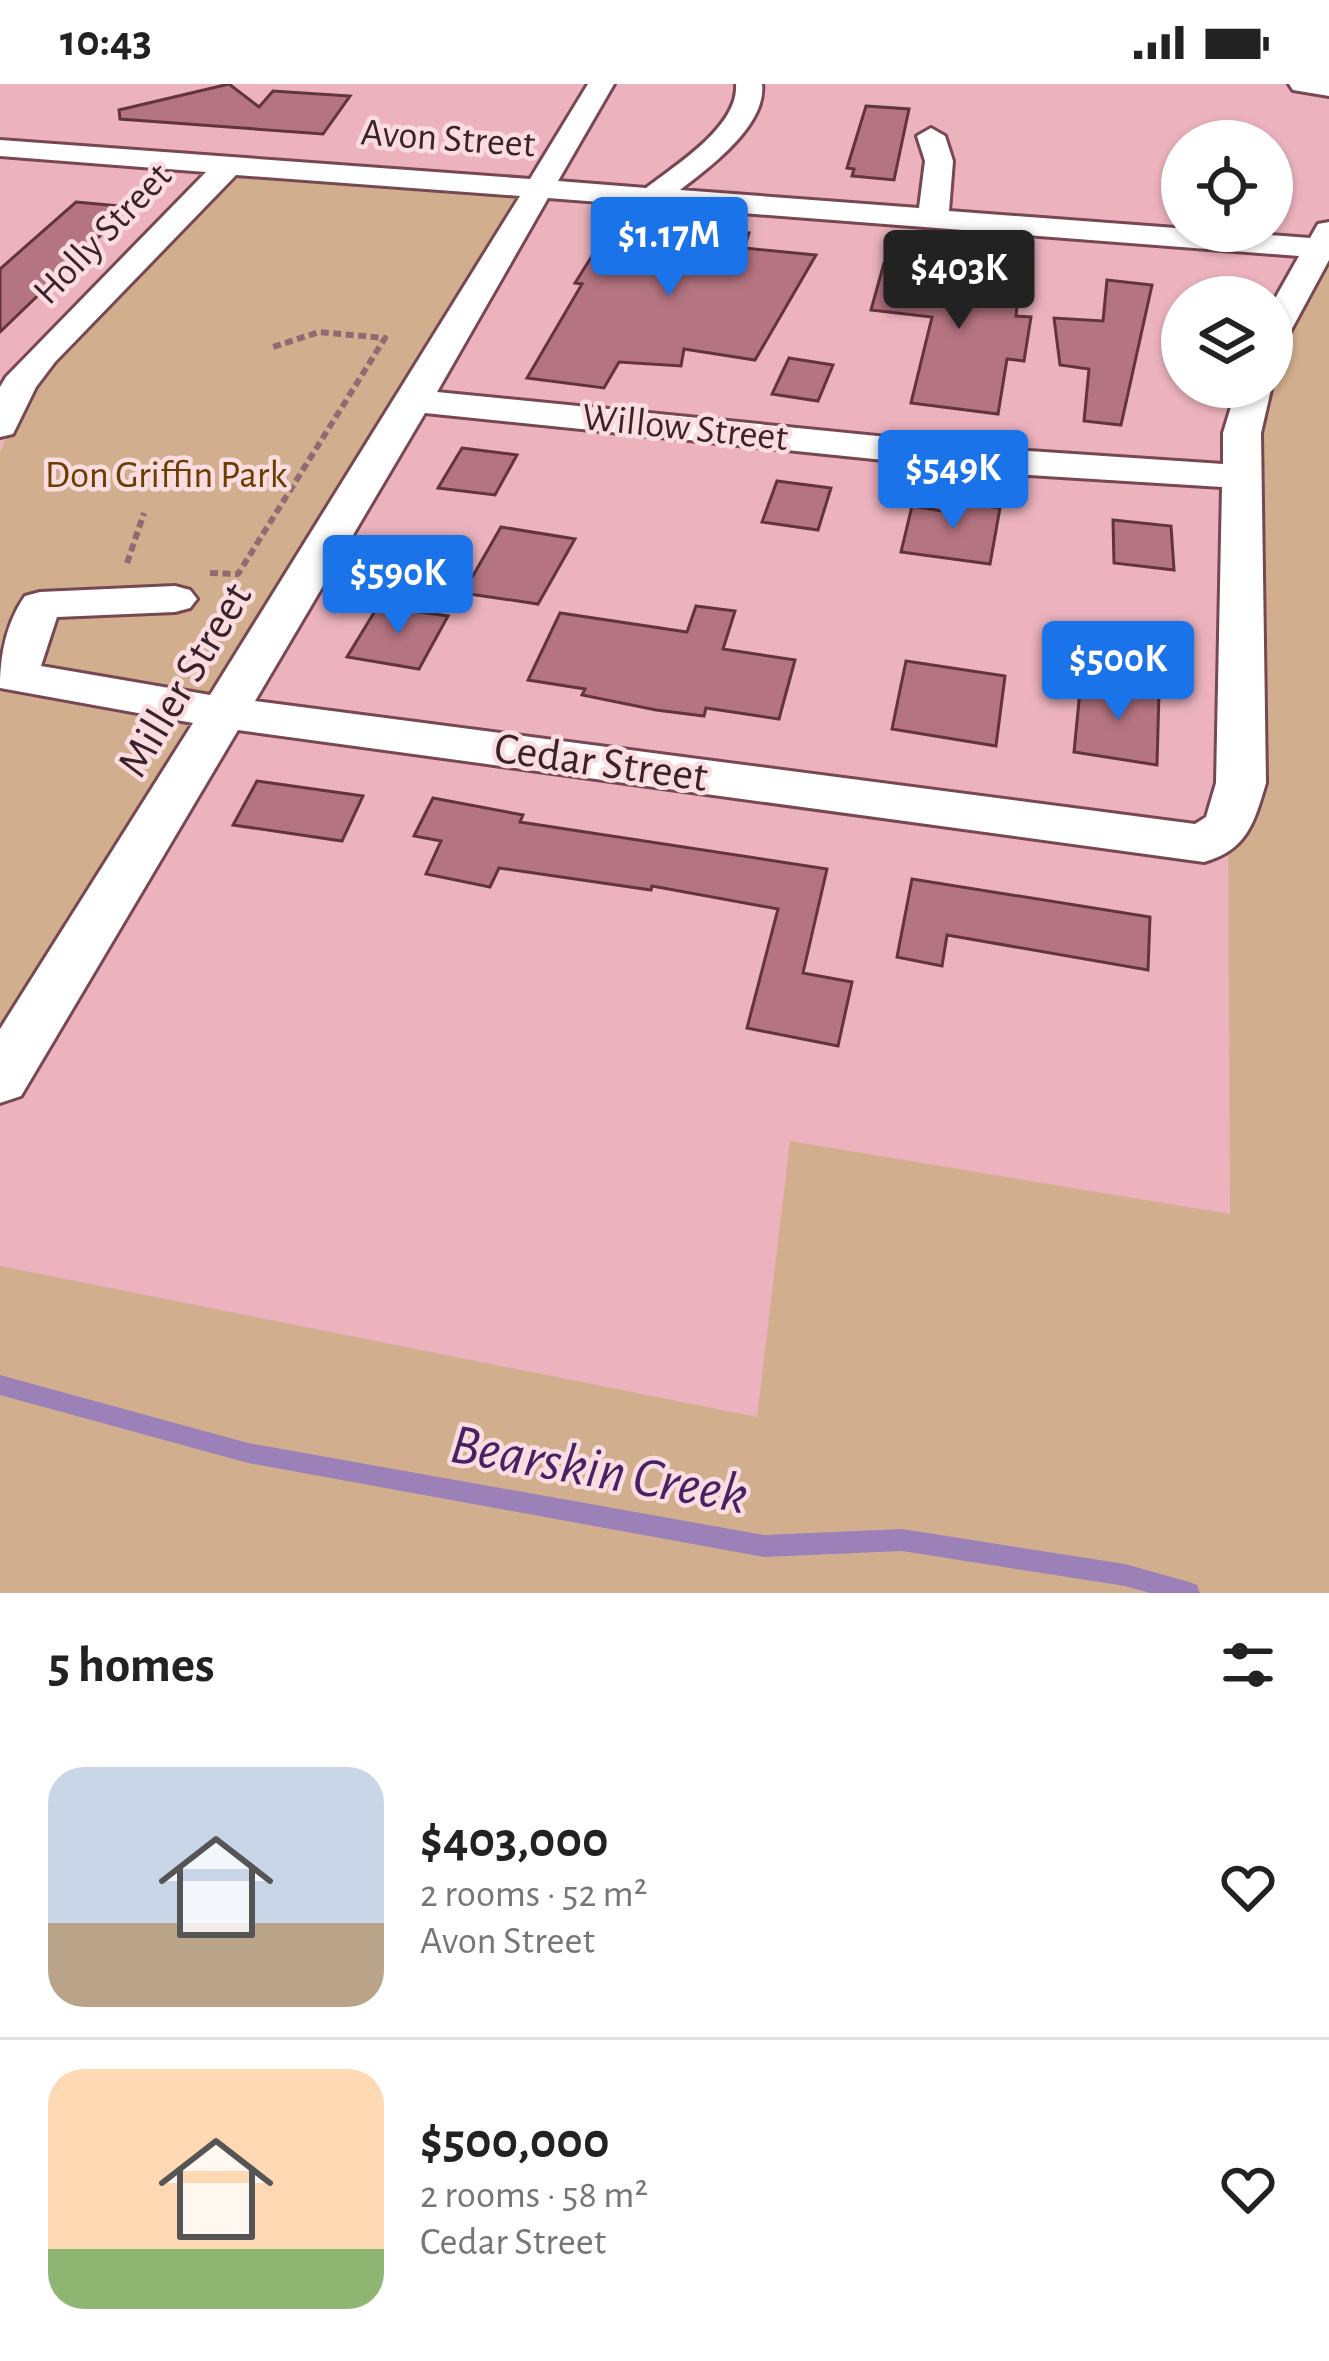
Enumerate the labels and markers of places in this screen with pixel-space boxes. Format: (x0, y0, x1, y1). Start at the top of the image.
pin: $1.17M (571, 197, 767, 299)
pin: $403K (875, 230, 1043, 332)
pin: $549K (869, 430, 1037, 532)
pin: $590K (314, 535, 482, 637)
pin: $500K (1034, 621, 1202, 723)

